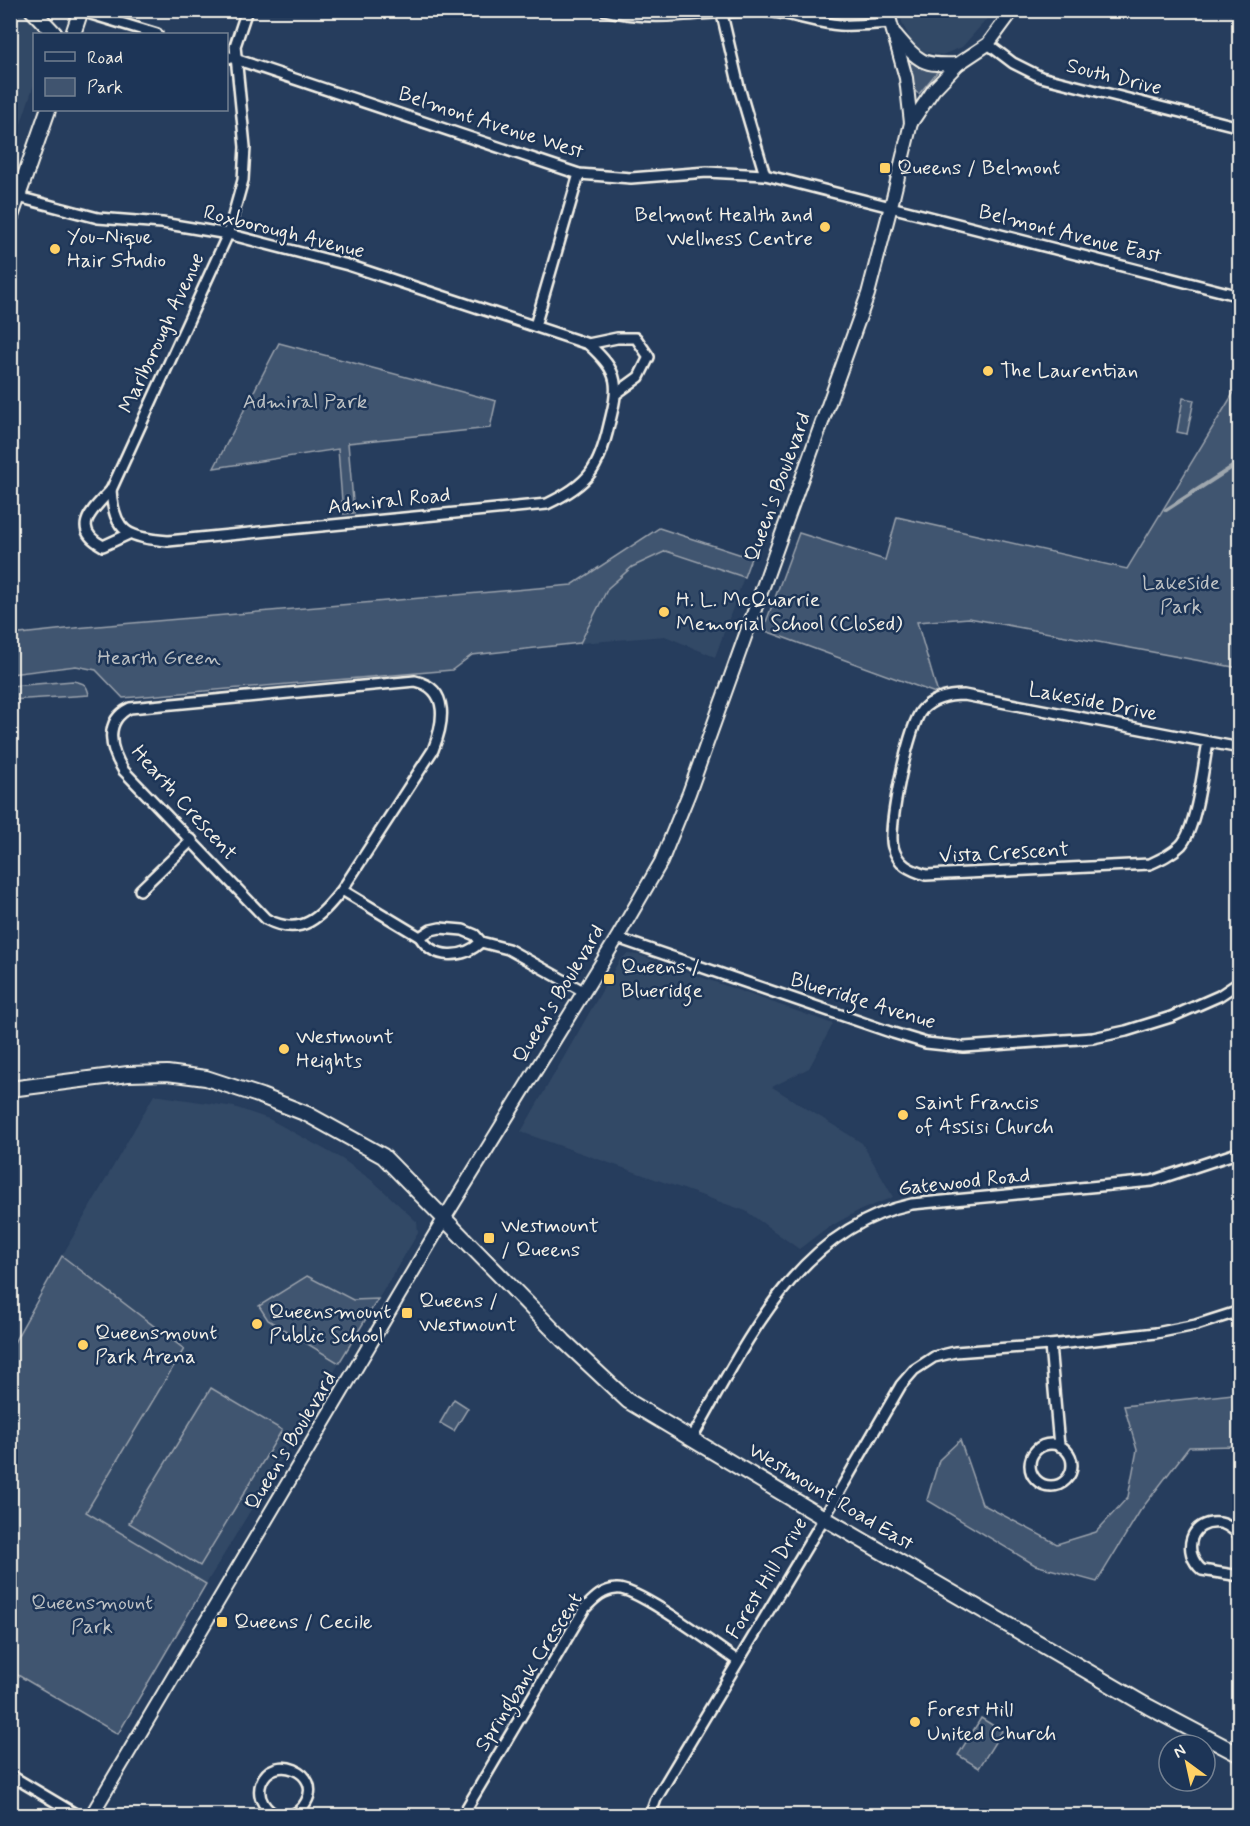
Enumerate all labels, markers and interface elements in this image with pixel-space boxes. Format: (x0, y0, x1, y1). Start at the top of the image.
legend (33, 33, 228, 111)
text: Road (87, 46, 123, 70)
street label: South Drive (1063, 52, 1165, 102)
text: Park (87, 76, 123, 100)
street label: Belmont Avenue West (395, 80, 588, 166)
place label: Queens / Belmont (897, 154, 1060, 182)
marker: Queens / Belmont (878, 161, 892, 175)
street label: Roxborough Avenue (200, 198, 368, 266)
street label: Belmont Avenue East (976, 198, 1165, 270)
place label: Belmont Health and Wellness Centre (634, 201, 813, 253)
marker: Belmont Health and Wellness Centre (818, 220, 832, 234)
place label: You-Nique Hair Studio (67, 223, 166, 275)
marker: You-Nique Hair Studio (48, 242, 62, 256)
street label: Marlborough Avenue (112, 248, 212, 418)
place label: The Laurentian (1000, 357, 1138, 385)
marker: The Laurentian (981, 364, 995, 378)
park label: Admiral Park (243, 388, 368, 416)
street label: Queen's Boulevard (738, 408, 818, 566)
street label: Admiral Road (326, 481, 452, 521)
park label: Lakeside Park (1142, 569, 1220, 621)
place label: H. L. McQuarrie Memorial School (Closed) (676, 586, 903, 638)
marker: H. L. McQuarrie Memorial School (Closed) (657, 605, 671, 619)
park label: Hearth Green (97, 644, 221, 672)
street label: Lakeside Drive (1026, 676, 1160, 728)
street label: Hearth Crescent (125, 739, 243, 867)
street label: Vista Crescent (938, 836, 1070, 870)
street label: Queen's Boulevard (506, 919, 612, 1069)
place label: Queens / Blueridge (621, 953, 703, 1007)
street label: Blueridge Avenue (786, 966, 939, 1038)
marker: Queens / Blueridge (602, 972, 616, 986)
place label: Westmount Heights (296, 1023, 394, 1075)
marker: Westmount Heights (277, 1042, 291, 1056)
place label: Saint Francis of Assisi Church (915, 1089, 1054, 1141)
marker: Saint Francis of Assisi Church (896, 1108, 910, 1122)
street label: Gatewood Road (897, 1161, 1031, 1203)
place label: Westmount / Queens (501, 1212, 599, 1264)
marker: Westmount / Queens (482, 1231, 496, 1245)
place label: Queens / Westmount (419, 1287, 517, 1339)
place label: Queensmount Public School (269, 1298, 391, 1350)
marker: Queens / Westmount (400, 1306, 414, 1320)
marker: Queensmount Public School (250, 1317, 264, 1331)
place label: Queensmount Park Arena (95, 1319, 217, 1371)
marker: Queensmount Park Arena (76, 1338, 90, 1352)
street label: Queen's Boulevard (238, 1366, 344, 1516)
street label: Westmount Road East (743, 1436, 920, 1558)
street label: Forest Hill Drive (719, 1512, 815, 1644)
street label: Springbank Crescent (469, 1587, 591, 1758)
park label: Queensmount Park (31, 1589, 153, 1641)
place label: Queens / Cecile (234, 1608, 373, 1636)
marker: Queens / Cecile (215, 1615, 229, 1629)
place label: Forest Hill United Church (927, 1696, 1056, 1748)
marker: Forest Hill United Church (908, 1715, 922, 1729)
north arrow (1157, 1733, 1217, 1793)
text: N (1169, 1740, 1190, 1763)

